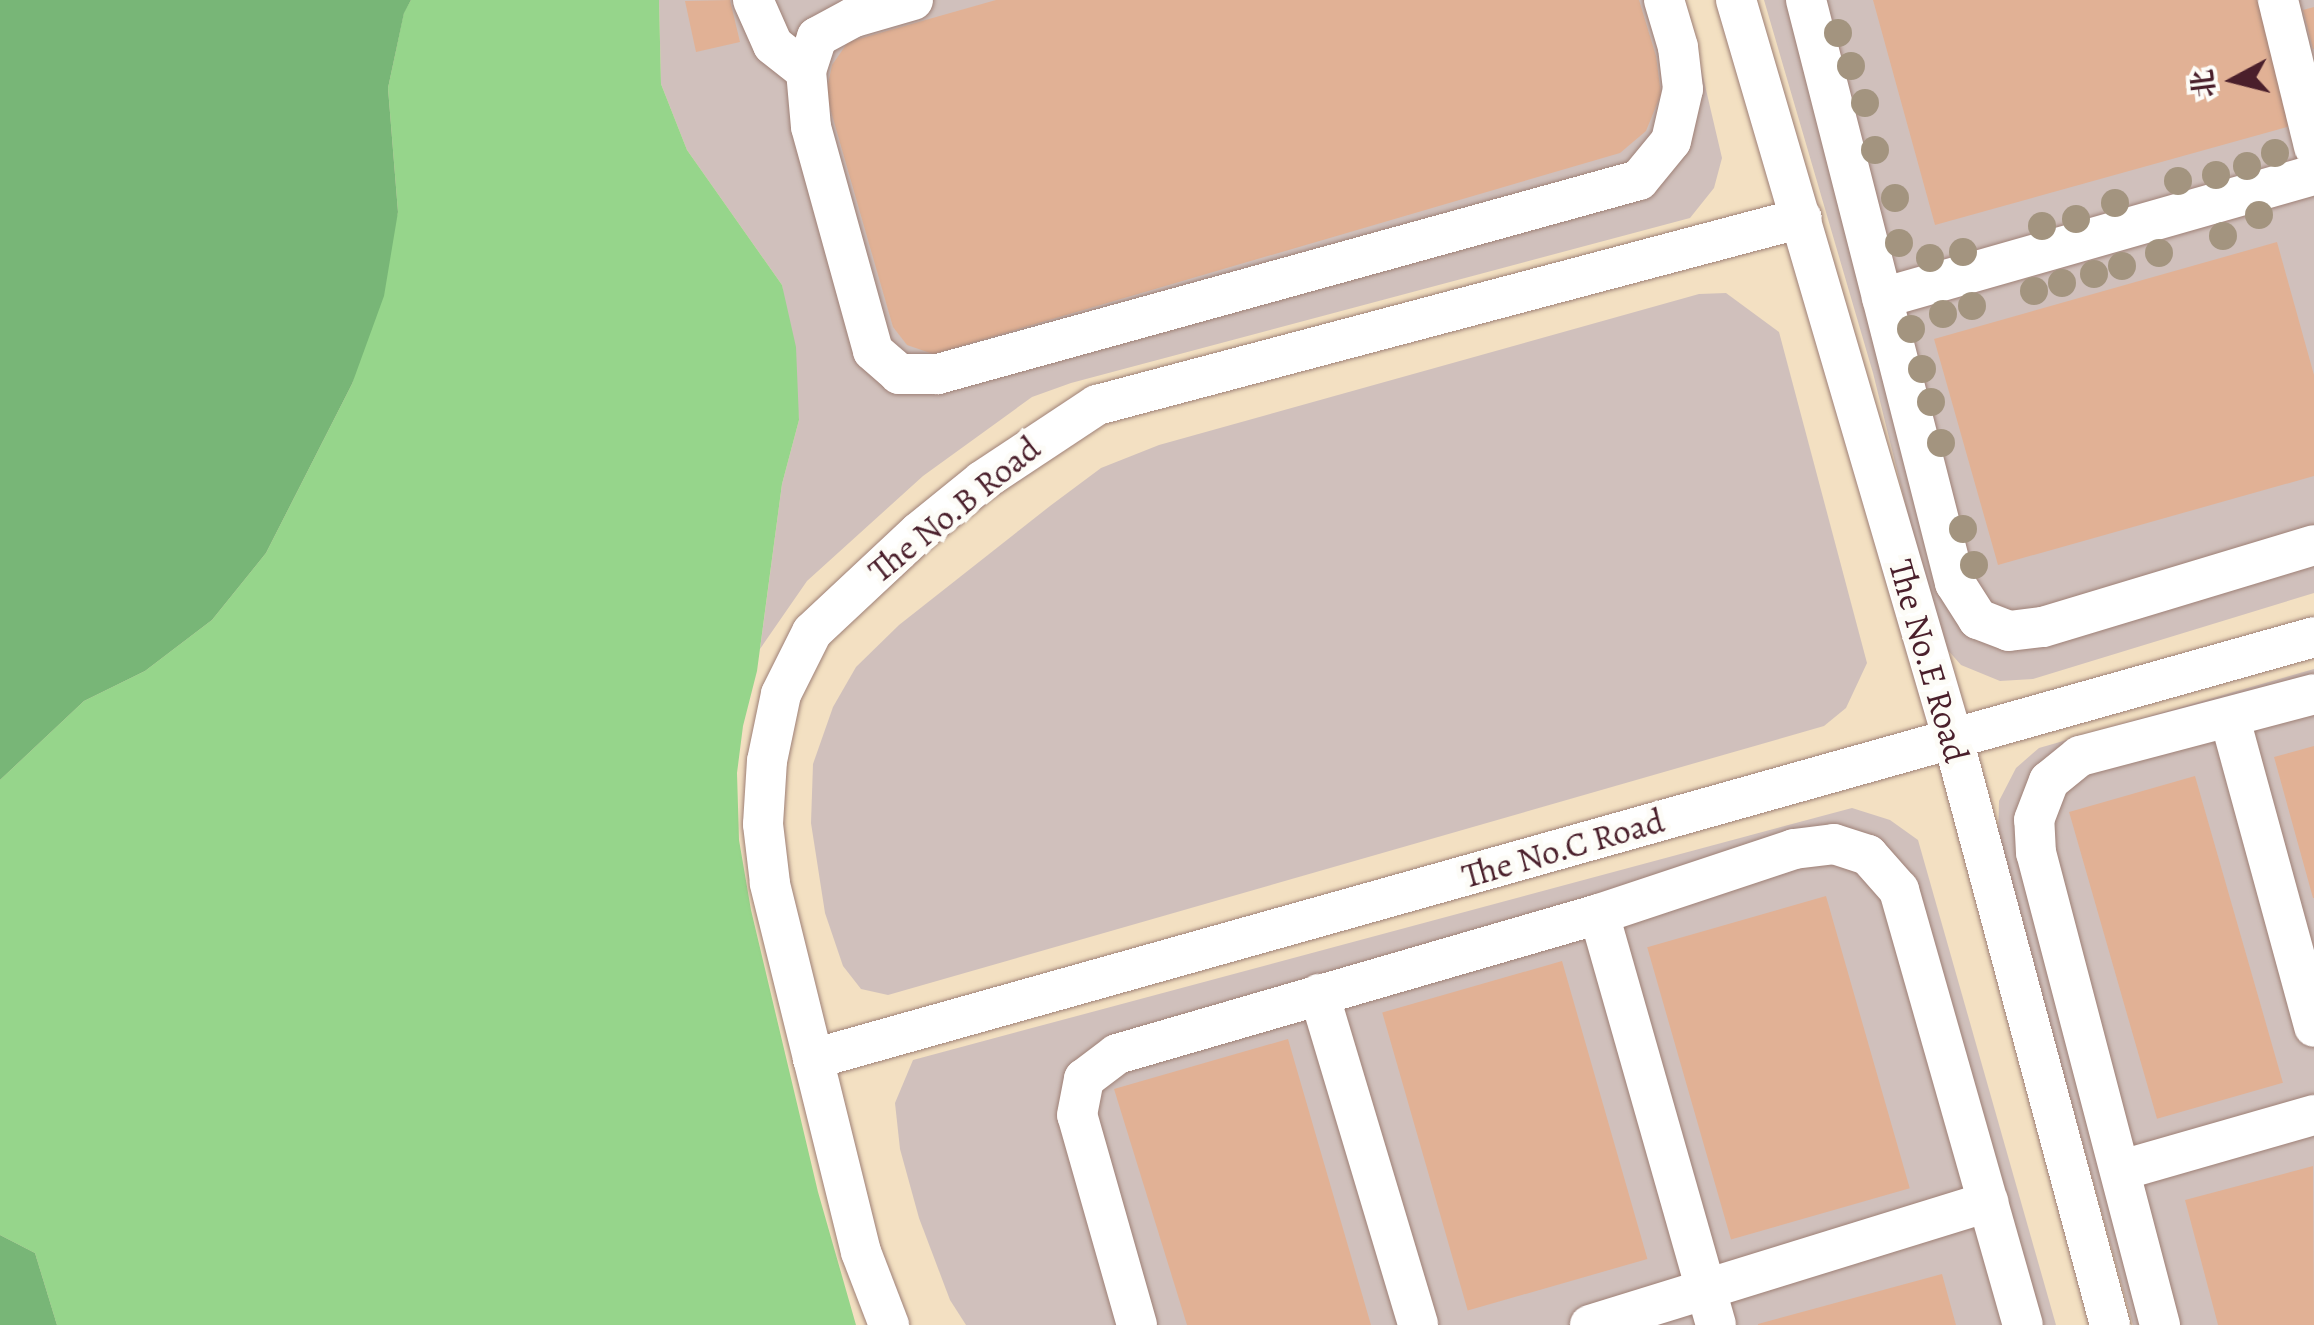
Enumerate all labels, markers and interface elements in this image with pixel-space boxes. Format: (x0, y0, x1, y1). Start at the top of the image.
north arrow (2184, 30, 2284, 130)
text: 北 (2184, 67, 2225, 100)
street label: The No.B Road (860, 427, 1048, 591)
street label: The No.E Road (1880, 555, 1978, 767)
street label: The No.C Road (1457, 799, 1669, 897)

